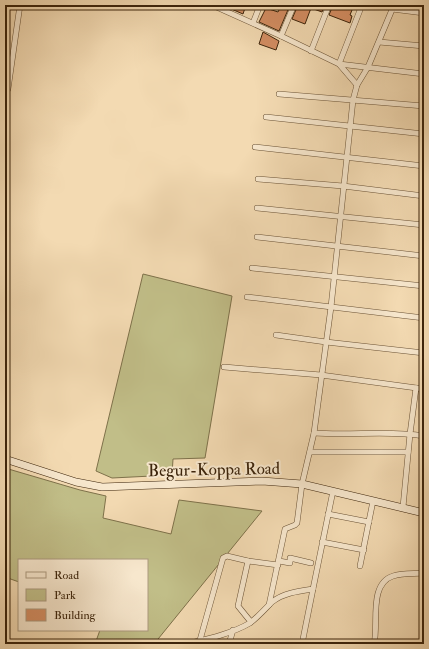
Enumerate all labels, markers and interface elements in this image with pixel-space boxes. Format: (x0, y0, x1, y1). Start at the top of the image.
street label: Begur-Koppa Road (148, 458, 281, 482)
legend (18, 559, 148, 631)
text: Road (54, 568, 79, 583)
text: Park (54, 588, 76, 603)
text: Building (54, 608, 97, 623)

